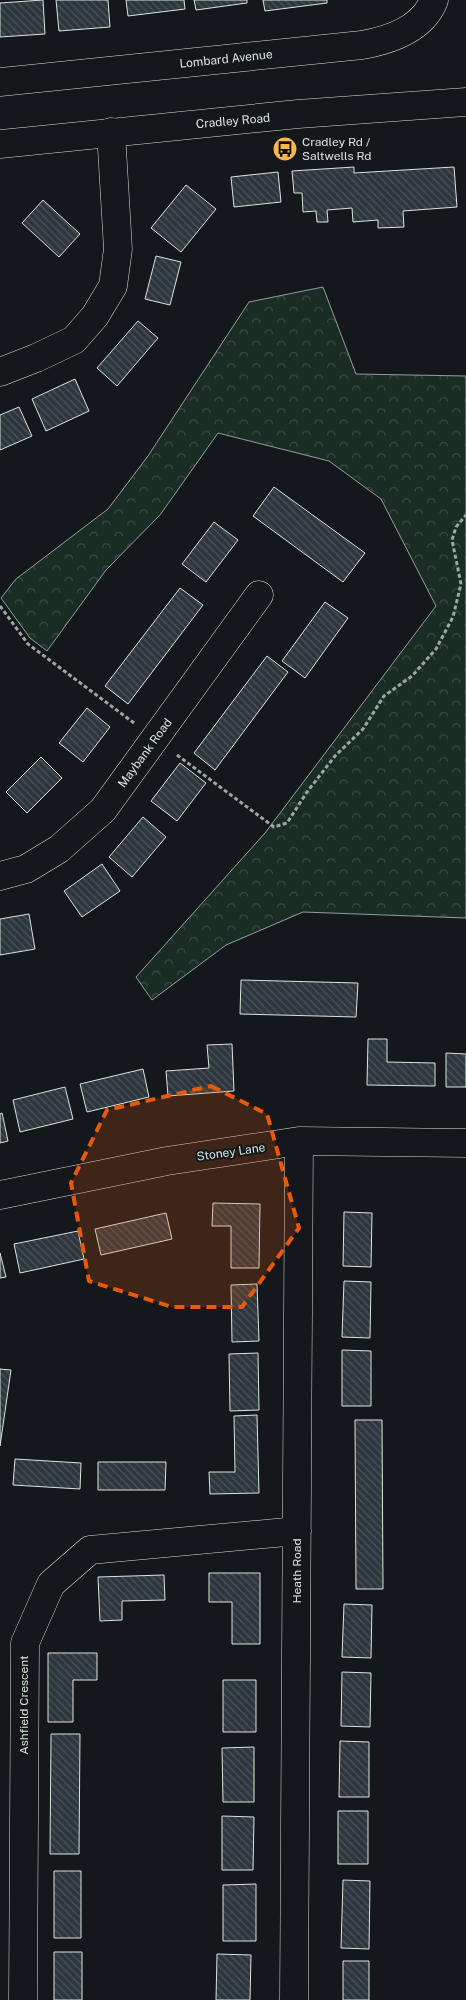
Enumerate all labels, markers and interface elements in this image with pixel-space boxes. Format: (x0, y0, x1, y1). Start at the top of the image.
street label: Lombard Avenue (179, 47, 273, 71)
street label: Cradley Road (195, 111, 271, 131)
place label: Cradley Rd / Saltwells Rd (302, 135, 371, 163)
bus stop icon: Cradley Rd / Saltwells Rd (272, 136, 298, 162)
street label: Maybank Road (115, 716, 175, 790)
street label: Stoney Lane (196, 1140, 266, 1164)
street label: Heath Road (290, 1538, 304, 1604)
street label: Ashfield Crescent (17, 1655, 31, 1755)

